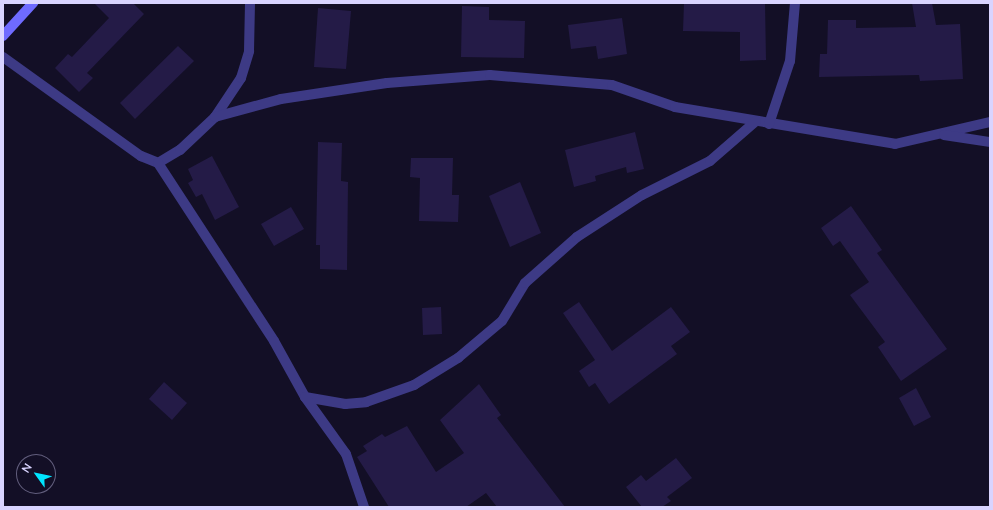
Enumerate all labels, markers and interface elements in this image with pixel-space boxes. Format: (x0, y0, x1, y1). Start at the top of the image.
north arrow (16, 454, 56, 494)
text: N (19, 461, 34, 475)

